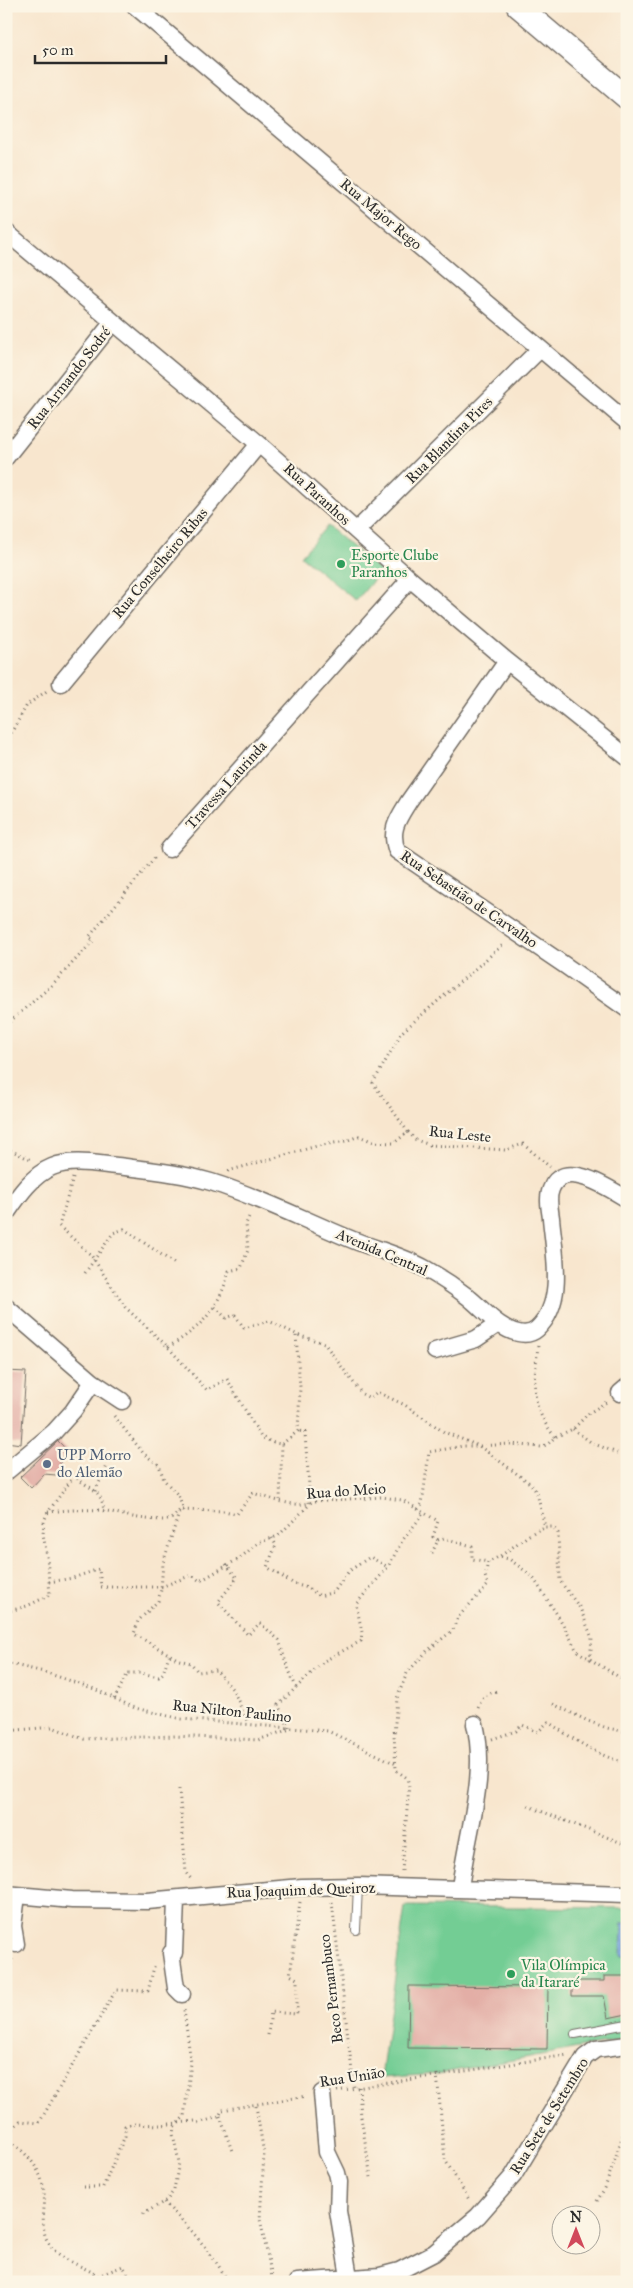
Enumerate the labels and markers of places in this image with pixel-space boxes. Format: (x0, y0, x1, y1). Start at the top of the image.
place label: Esporte Clube Paranhos (351, 546, 438, 581)
marker: Esporte Clube Paranhos (335, 558, 347, 570)
place label: UPP Morro do Alemão (57, 1446, 131, 1481)
marker: UPP Morro do Alemão (41, 1458, 53, 1470)
place label: Vila Olímpica da Itararé (520, 1956, 606, 1991)
marker: Vila Olímpica da Itararé (505, 1968, 517, 1980)

